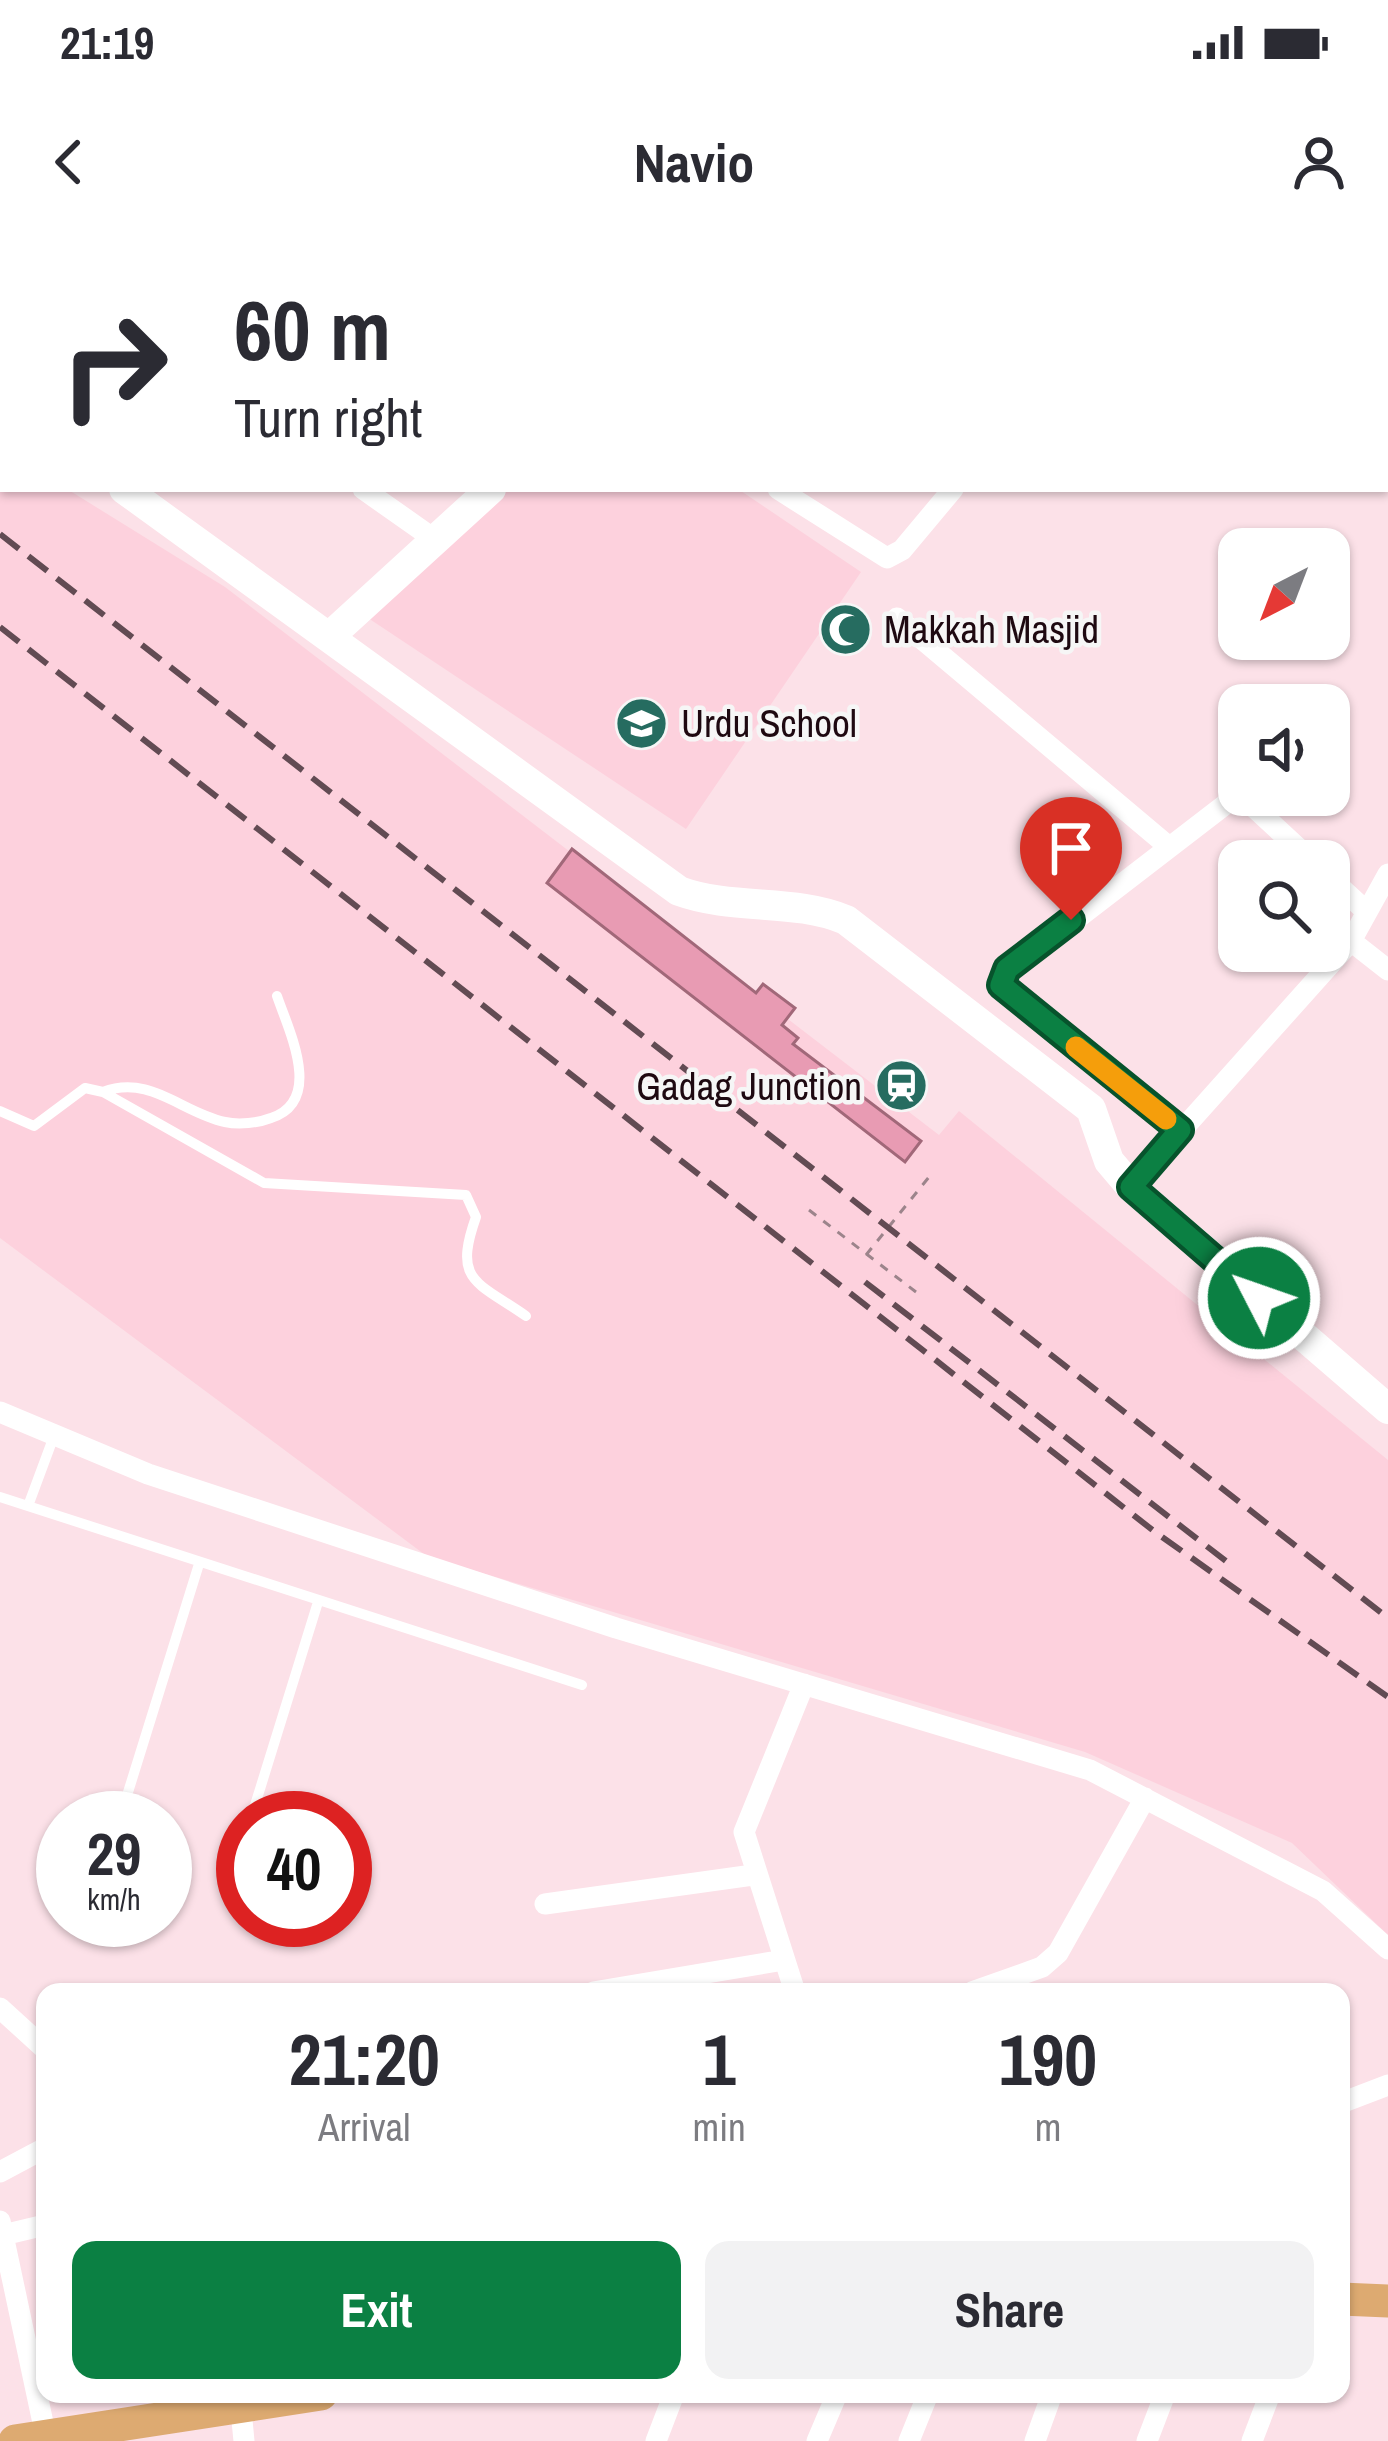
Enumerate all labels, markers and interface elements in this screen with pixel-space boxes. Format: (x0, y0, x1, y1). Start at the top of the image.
text: 21:19 (60, 12, 154, 73)
text: Navio (634, 126, 754, 199)
icon: back (36, 129, 102, 195)
icon: person (1286, 129, 1352, 195)
text: 60 m (234, 273, 391, 386)
icon: right (36, 288, 192, 444)
text: Turn right (234, 381, 422, 454)
north arrow (1218, 528, 1350, 660)
map controls (1218, 528, 1350, 972)
mosque icon: Makkah Masjid (817, 601, 873, 657)
place label: Makkah Masjid (884, 603, 1099, 655)
button: sound (1218, 684, 1350, 816)
school or university icon: Urdu School (614, 695, 670, 751)
place label: Urdu School (681, 697, 857, 749)
pin (1020, 797, 1122, 920)
icon: arrive (1038, 815, 1104, 881)
button: search (1218, 840, 1350, 972)
station icon: Gadag Junction (873, 1058, 929, 1114)
place label: Gadag Junction (636, 1060, 862, 1112)
position arrow (1196, 1235, 1322, 1361)
speed limit sign: 40 (216, 1791, 372, 1947)
text: 29 (87, 1813, 141, 1894)
text: km/h (87, 1879, 141, 1919)
text: 21:20 (289, 2010, 440, 2107)
text: 1 (703, 2010, 736, 2107)
text: 190 (999, 2010, 1097, 2107)
text: Arrival (318, 2101, 410, 2153)
text: min (693, 2101, 746, 2153)
text: m (1035, 2101, 1061, 2153)
button: Exit (72, 2241, 681, 2379)
button: Share (705, 2241, 1314, 2379)

